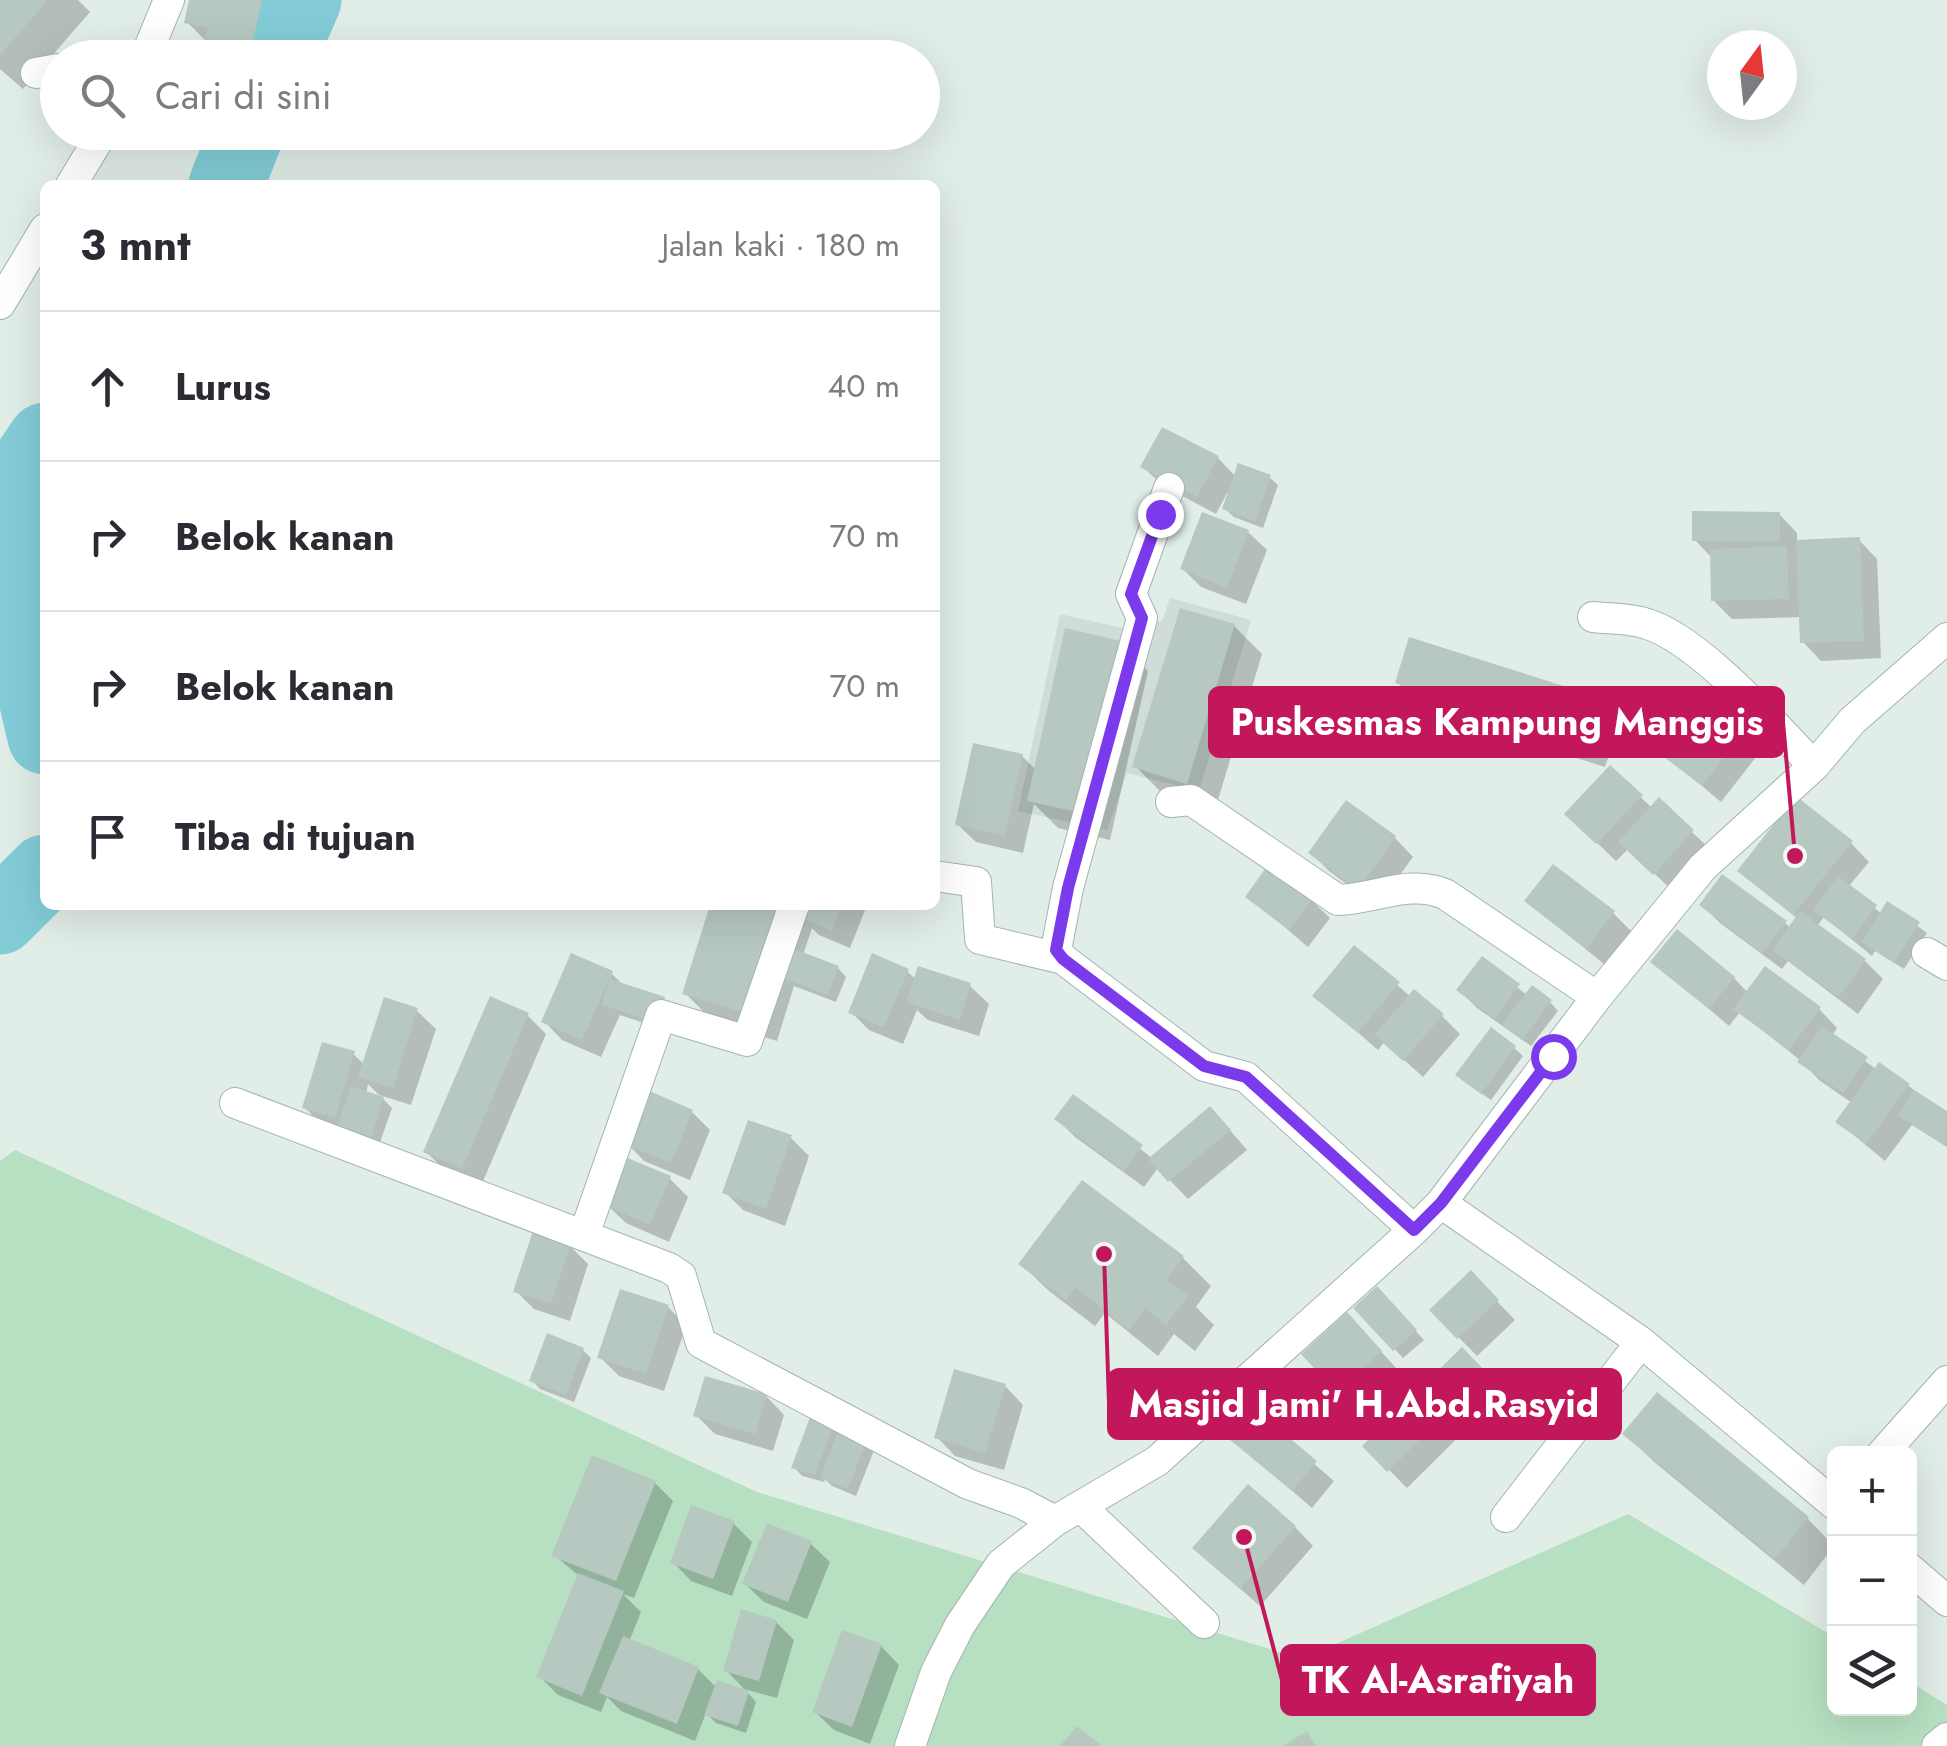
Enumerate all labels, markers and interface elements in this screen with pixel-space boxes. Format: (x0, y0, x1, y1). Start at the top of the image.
north arrow (1707, 30, 1797, 120)
search box (40, 40, 940, 150)
icon: search (75, 68, 130, 123)
text: Cari di sini (155, 68, 332, 123)
text: 3 mnt (80, 215, 191, 276)
text: Jalan kaki · 180 m (661, 222, 900, 268)
icon: ahead (80, 359, 135, 414)
text: Lurus (175, 359, 271, 414)
text: 40 m (828, 363, 900, 409)
route end (1138, 492, 1184, 538)
icon: right (80, 509, 135, 564)
text: Belok kanan (175, 509, 395, 564)
text: 70 m (829, 513, 900, 559)
icon: right (80, 659, 135, 714)
text: Belok kanan (175, 659, 395, 714)
text: 70 m (829, 663, 900, 709)
callout: Puskesmas Kampung Manggis (1210, 688, 1783, 756)
text: Puskesmas Kampung Manggis (1230, 694, 1764, 749)
icon: arrive (80, 809, 135, 864)
text: Tiba di tujuan (175, 809, 416, 864)
route start (1531, 1034, 1577, 1080)
callout: Masjid Jami' H.Abd.Rasyid (1109, 1370, 1620, 1438)
text: Masjid Jami' H.Abd.Rasyid (1129, 1376, 1599, 1431)
map controls (1827, 1446, 1917, 1716)
button: + (1827, 1446, 1917, 1536)
button: − (1827, 1536, 1917, 1626)
button: layers (1827, 1626, 1917, 1716)
callout: TK Al-Asrafiyah (1282, 1646, 1594, 1714)
text: TK Al-Asrafiyah (1302, 1652, 1574, 1707)

